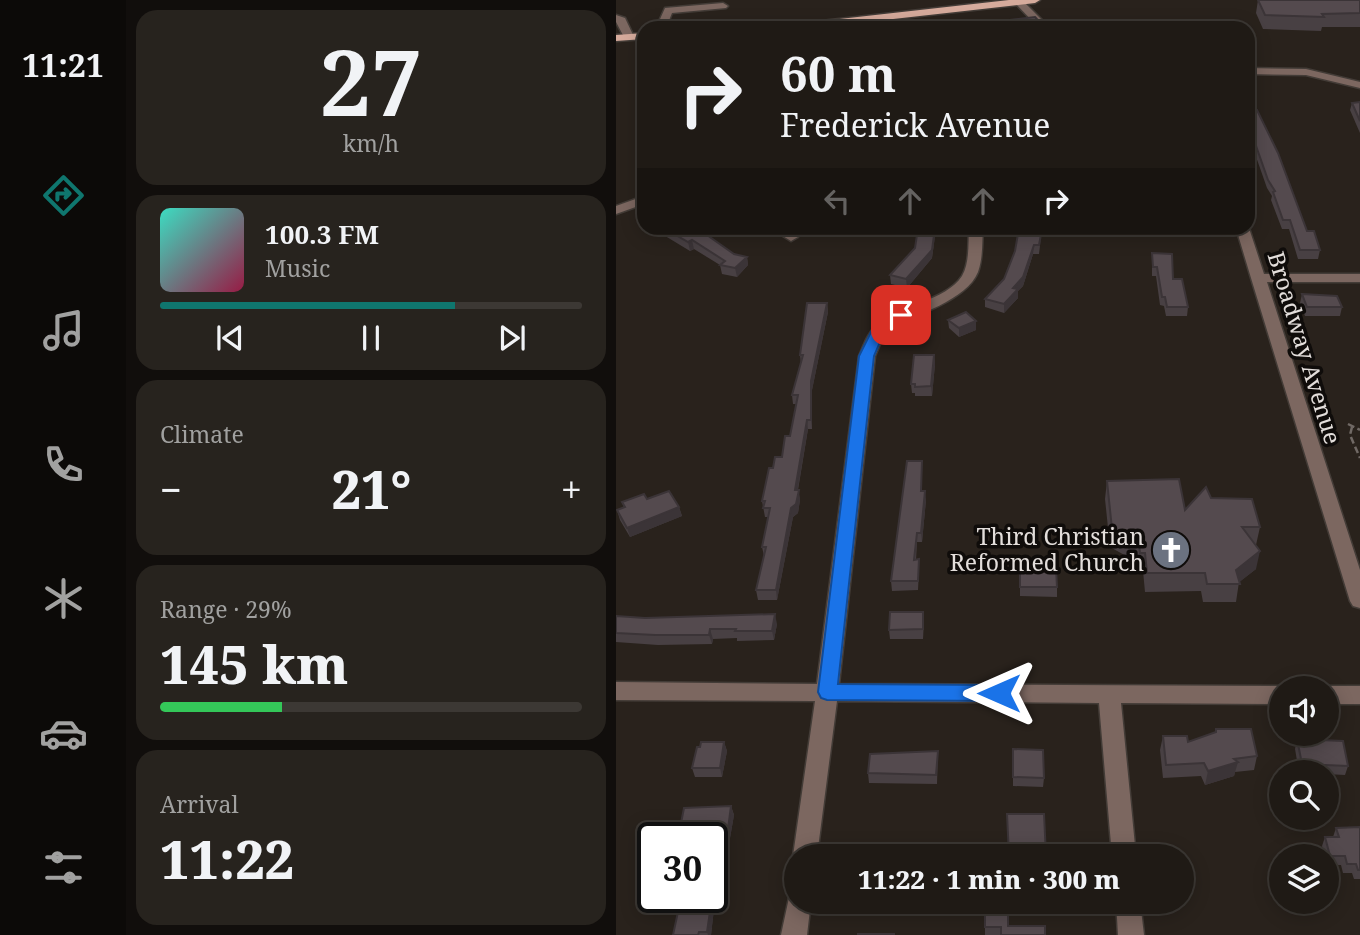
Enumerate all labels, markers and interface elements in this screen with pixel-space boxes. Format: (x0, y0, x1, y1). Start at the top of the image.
text: 27 (320, 19, 422, 143)
text: 60 m (780, 40, 896, 106)
text: 11:21 (22, 43, 104, 86)
icon: right (665, 49, 756, 140)
text: Frederick Avenue (780, 103, 1050, 146)
text: km/h (343, 127, 399, 159)
icon: directions (39, 171, 88, 220)
icon: left (818, 182, 856, 220)
icon: ahead (891, 182, 929, 220)
icon: ahead (964, 182, 1002, 220)
icon: right (1037, 182, 1075, 220)
text: 100.3 FM (265, 216, 379, 252)
street label: Broadway Avenue (1260, 248, 1349, 448)
text: Music (265, 252, 330, 284)
pin (871, 285, 931, 345)
icon: arrive (882, 296, 920, 334)
icon: music (39, 306, 88, 355)
icon: previous (211, 319, 249, 357)
icon: pause (352, 319, 390, 357)
icon: next (493, 319, 531, 357)
text: Climate (160, 418, 244, 450)
icon: phone (39, 440, 88, 489)
text: 21° (331, 453, 411, 524)
text: − (160, 463, 182, 515)
text: + (561, 463, 582, 515)
place label: Third Christian Reformed Church (950, 520, 1144, 578)
church icon: Third Christian Reformed Church (1150, 529, 1192, 571)
icon: climate (39, 574, 88, 623)
text: Range · 29% (160, 593, 292, 625)
text: 145 km (160, 628, 348, 699)
position arrow (962, 656, 1036, 730)
map controls (1269, 676, 1339, 914)
button: sound (1269, 676, 1339, 746)
icon: car (39, 709, 88, 758)
button: search (1269, 760, 1339, 830)
text: Arrival (160, 788, 239, 820)
speed limit sign: 30 (637, 822, 728, 913)
text: 11:22 (160, 823, 294, 894)
icon: filters (39, 843, 88, 892)
button: layers (1269, 844, 1339, 914)
text: 11:22 · 1 min · 300 m (858, 861, 1120, 897)

